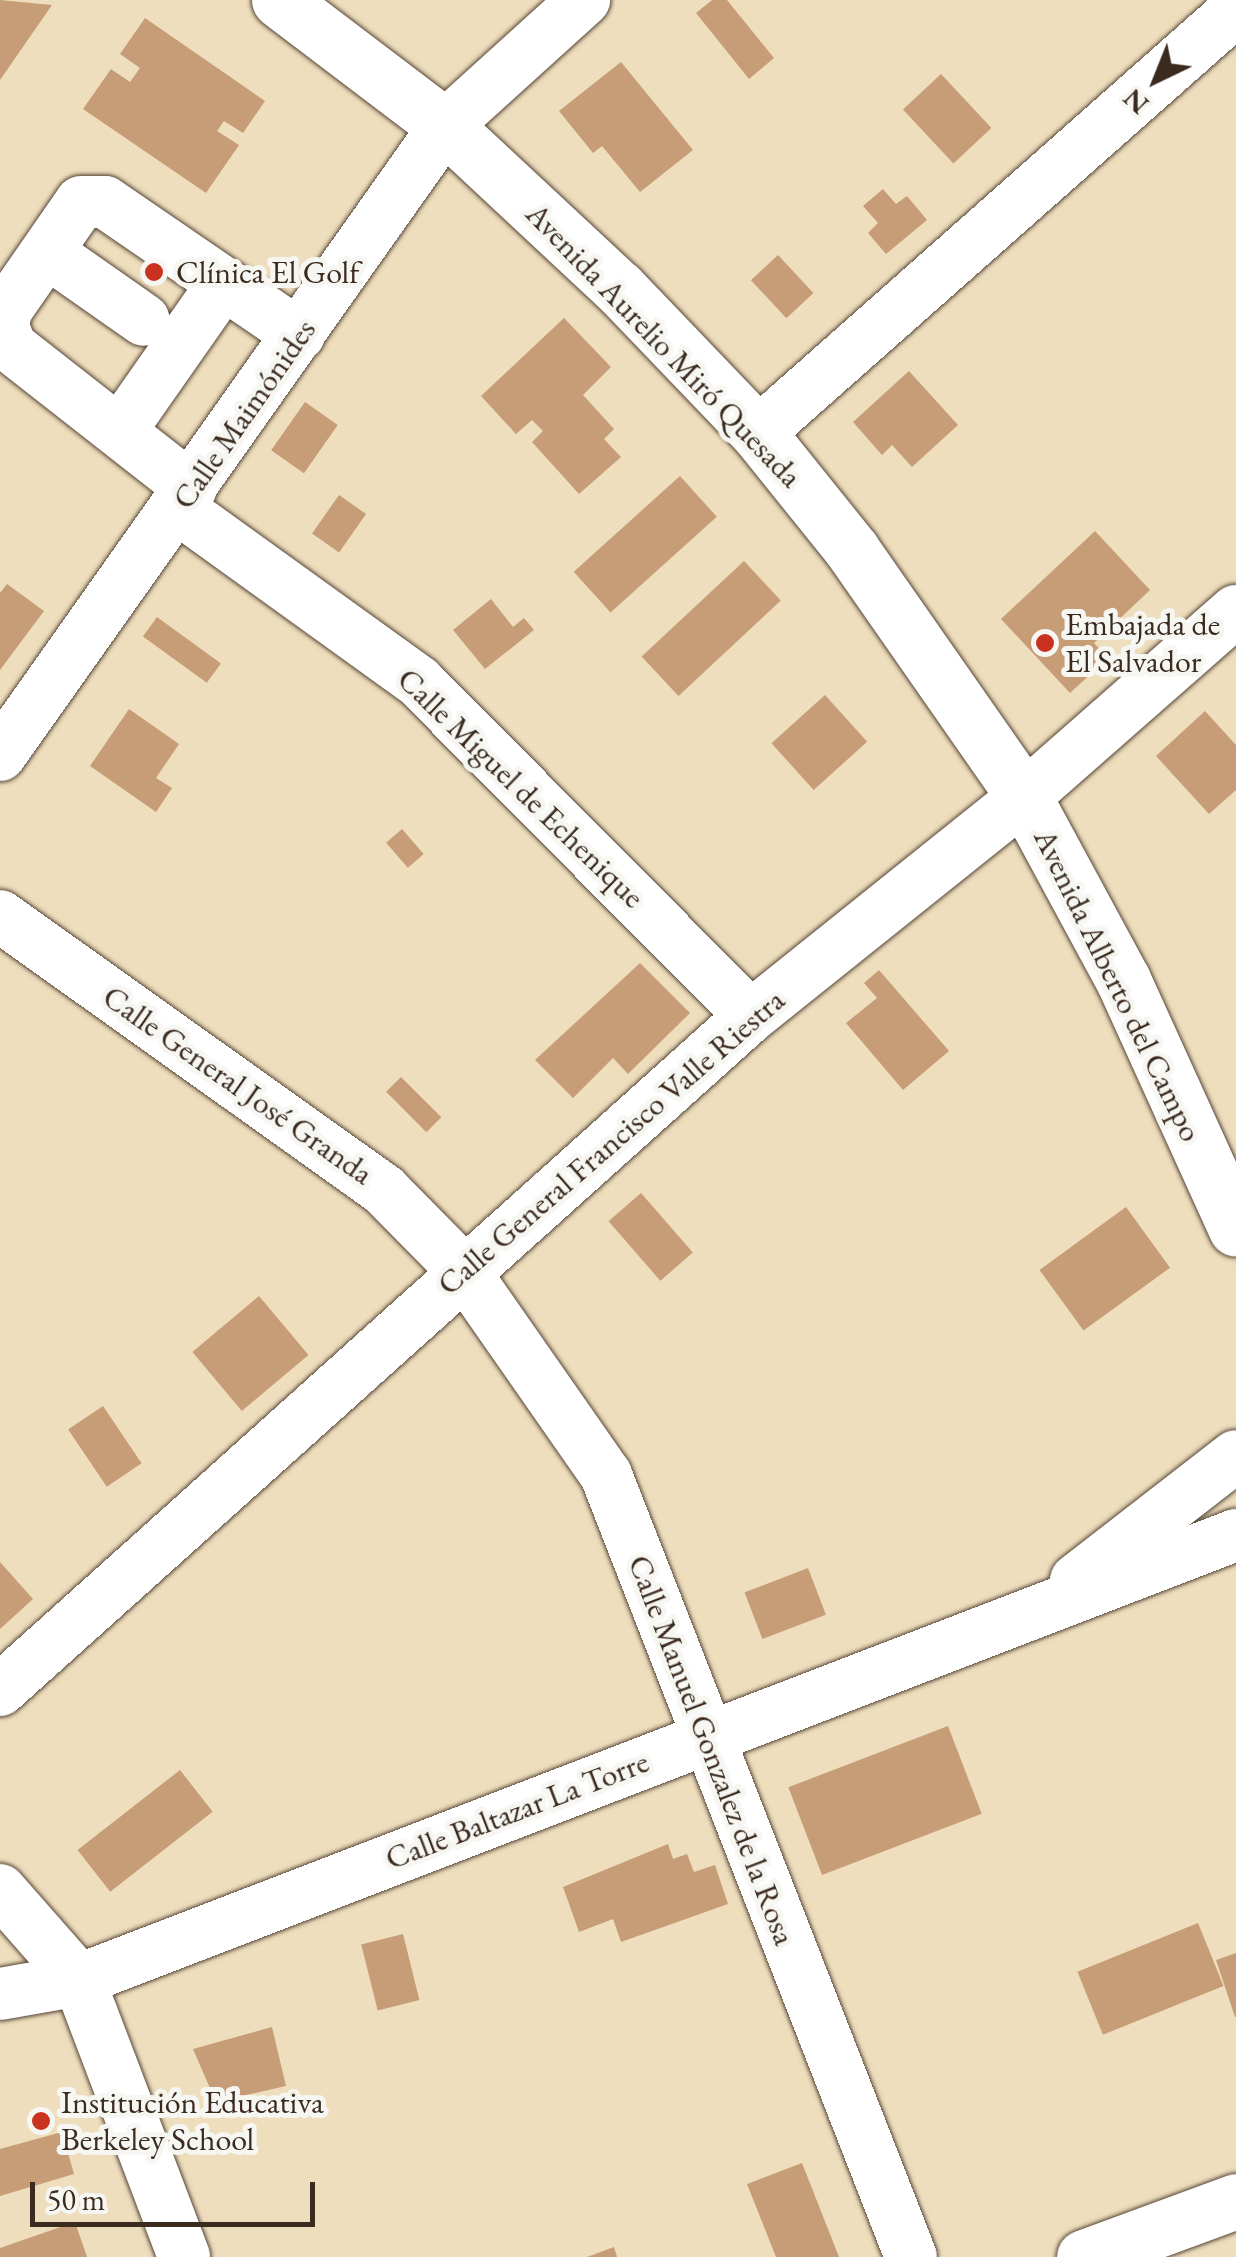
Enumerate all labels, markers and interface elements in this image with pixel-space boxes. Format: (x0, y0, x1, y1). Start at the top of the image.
north arrow (1106, 30, 1206, 130)
text: N (1115, 81, 1156, 123)
street label: Avenida Aurelio Miró Quesada (518, 195, 810, 495)
place label: Clínica El Golf (176, 253, 359, 291)
marker: Clínica El Golf (141, 259, 167, 285)
street label: Calle Maimónides (164, 312, 324, 516)
place label: Embajada de El Salvador (1065, 606, 1220, 681)
marker: Embajada de El Salvador (1034, 632, 1056, 654)
street label: Calle Miguel de Echenique (389, 660, 653, 916)
street label: Avenida Alberto del Campo (1026, 822, 1210, 1148)
street label: Calle General José Granda (96, 977, 380, 1193)
street label: Calle General Francisco Valle Riestra (430, 981, 792, 1303)
street label: Calle Manuel Gonzalez de la Rosa (620, 1550, 804, 1950)
street label: Calle Baltazar La Torre (380, 1742, 654, 1878)
place label: Institución Educativa Berkeley School (61, 2084, 324, 2159)
marker: Institución Educativa Berkeley School (30, 2110, 52, 2132)
scale bar (35, 2162, 320, 2224)
text: 50 m (47, 2180, 105, 2219)

